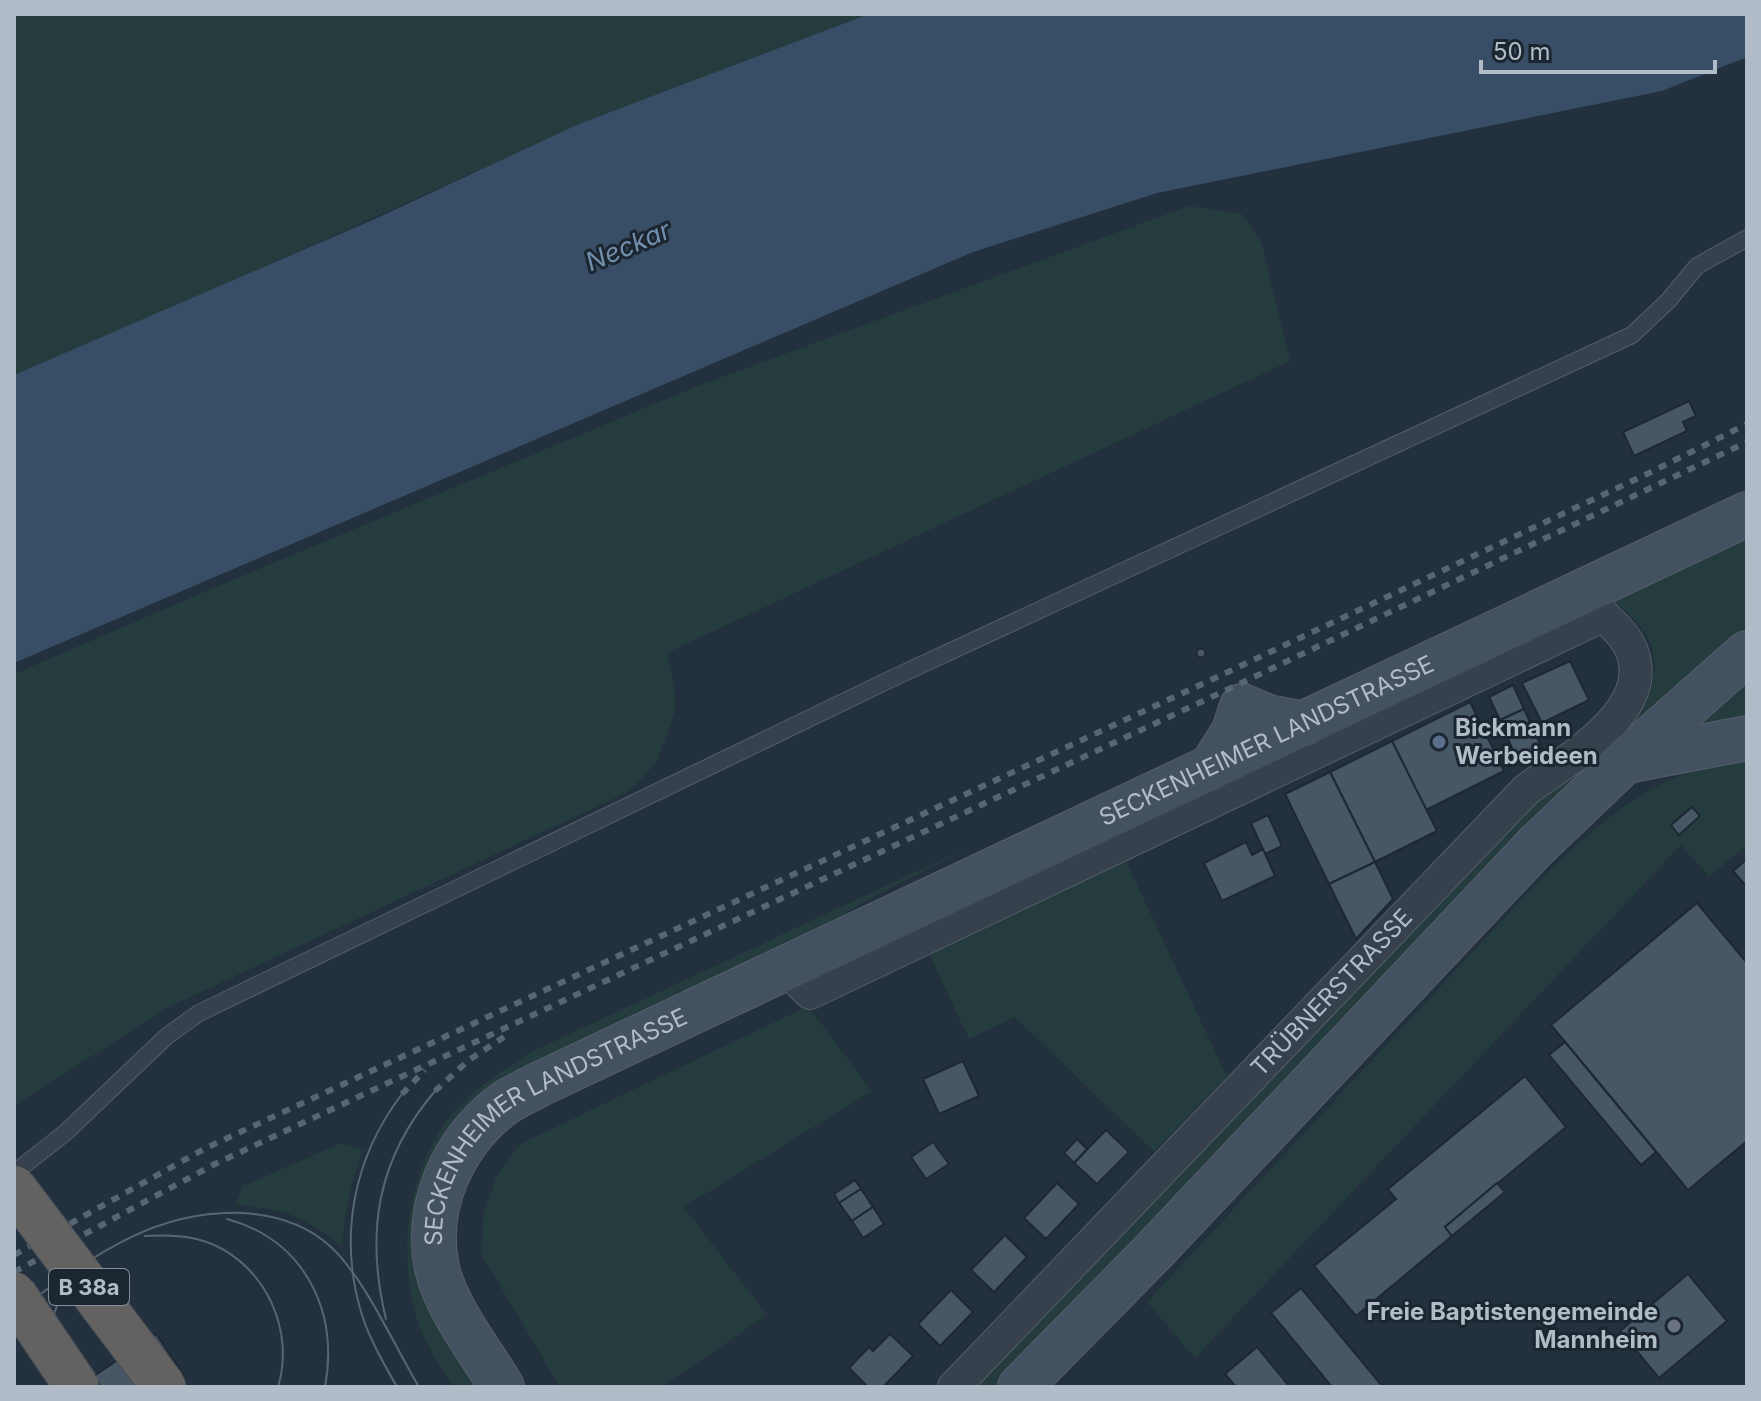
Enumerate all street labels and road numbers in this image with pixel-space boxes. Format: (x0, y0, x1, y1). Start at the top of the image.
street label: SECKENHEIMER LANDSTRASSE (1094, 649, 1438, 832)
street label: TRÜBNERSTRASSE (1245, 903, 1418, 1082)
street label: SECKENHEIMER LANDSTRASSE (419, 1002, 692, 1246)
road number: B 38a (49, 1269, 129, 1305)

